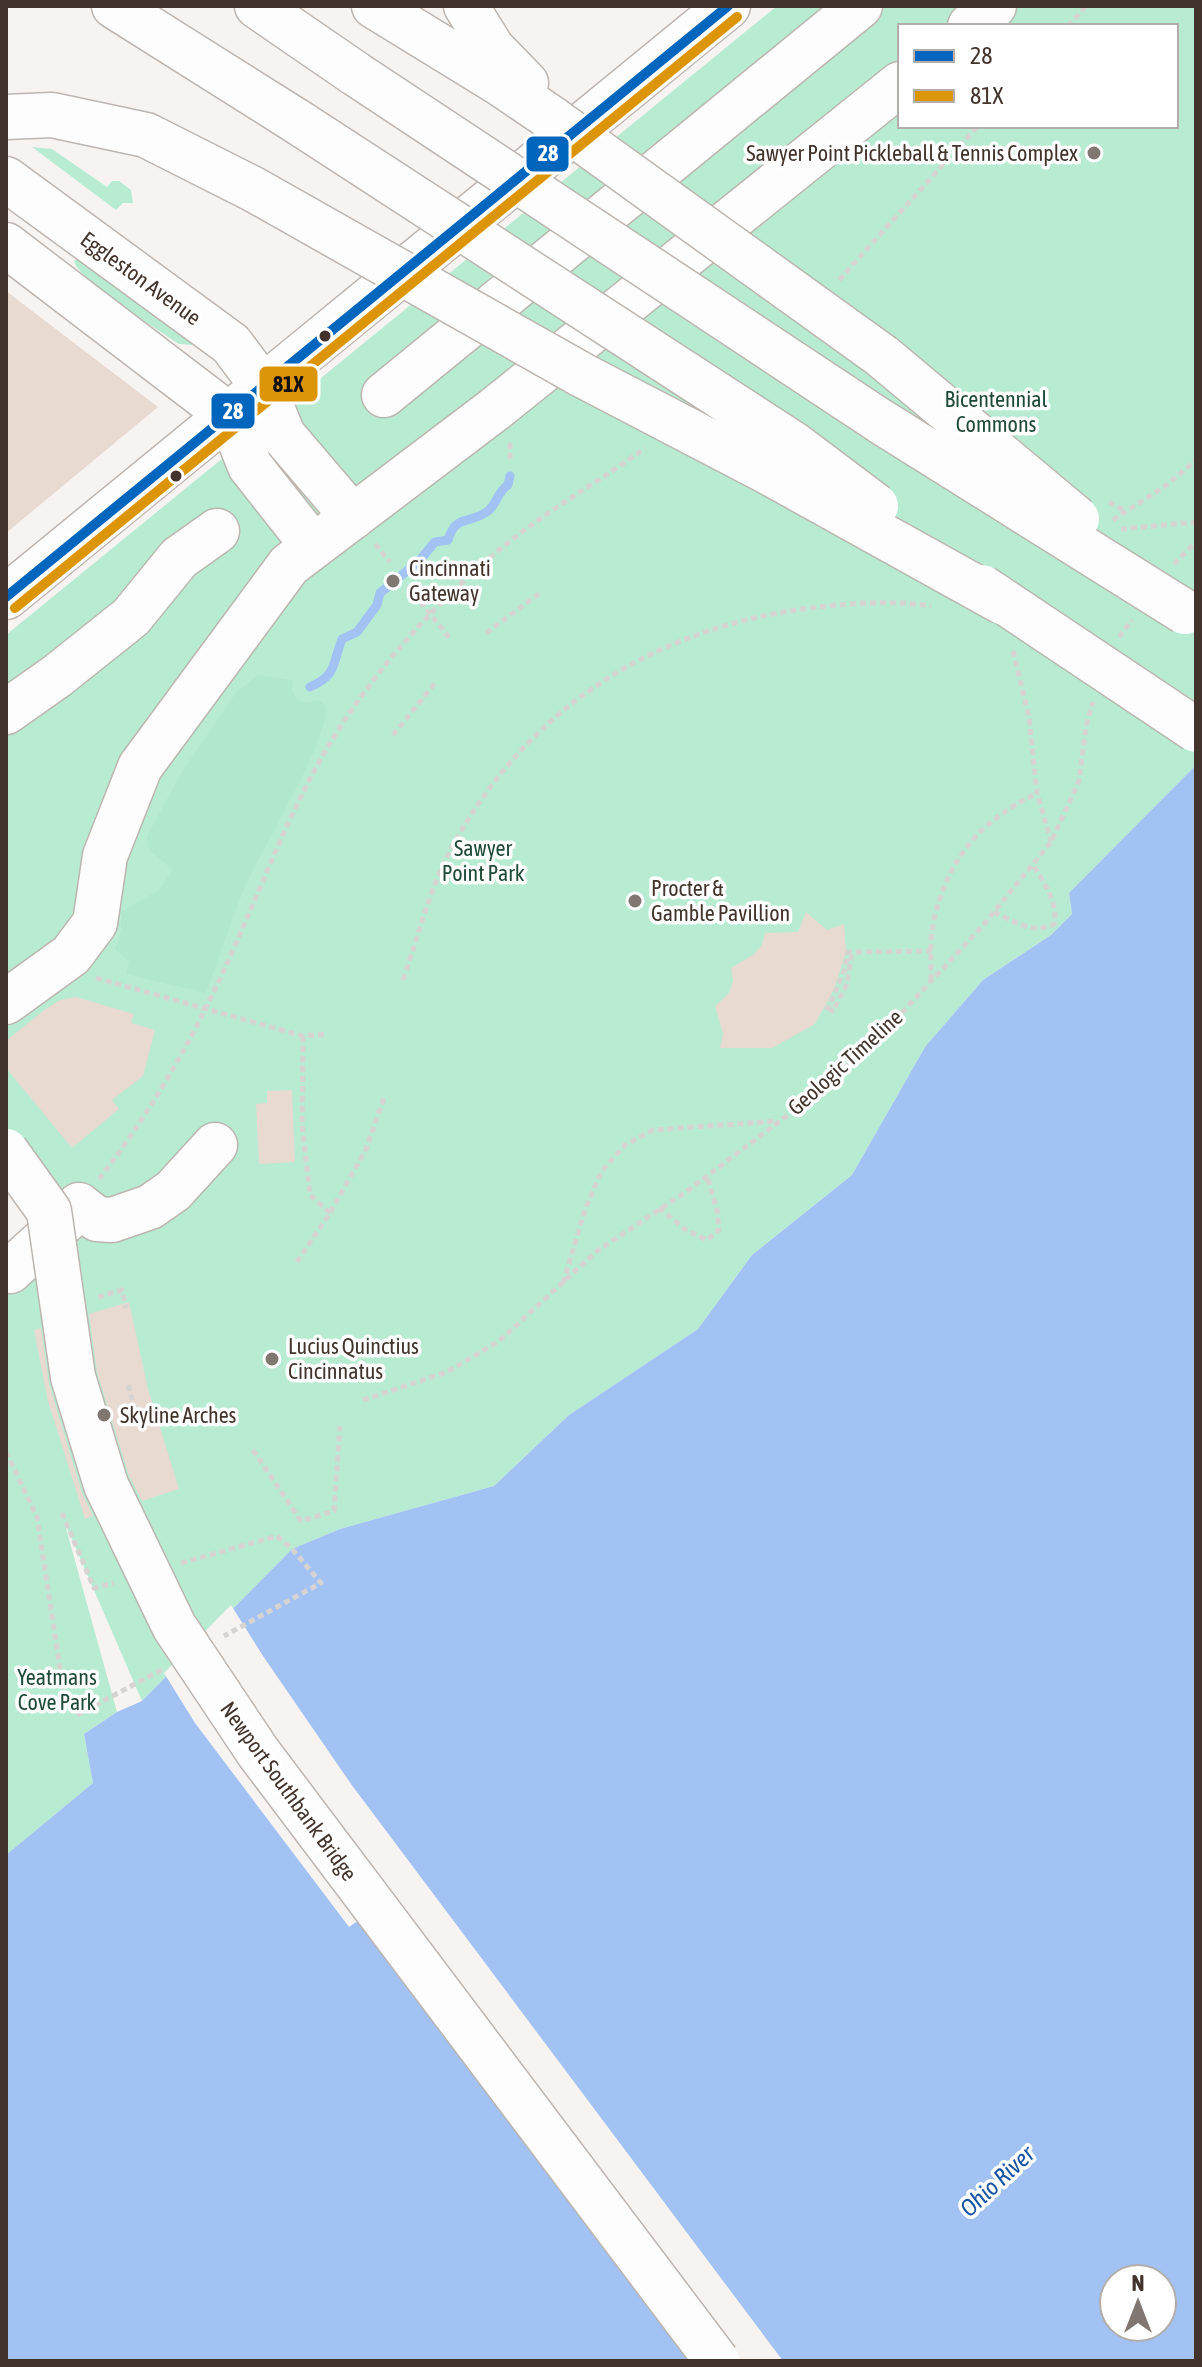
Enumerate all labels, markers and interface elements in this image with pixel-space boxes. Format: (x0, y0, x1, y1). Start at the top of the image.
legend (898, 24, 1178, 128)
text: 28 (970, 42, 993, 69)
text: 81X (970, 82, 1004, 109)
line badge: 28 (525, 135, 570, 173)
text: 28 (538, 140, 558, 166)
place label: Sawyer Point Pickleball & Tennis Complex (746, 140, 1078, 166)
marker: Sawyer Point Pickleball & Tennis Complex (1085, 144, 1103, 162)
street label: Eggleston Avenue (76, 226, 206, 330)
unlabelled marker (317, 328, 333, 344)
line badge: 81X (258, 365, 319, 403)
text: 81X (273, 371, 304, 397)
park label: Bicentennial Commons (945, 386, 1048, 437)
line badge: 28 (210, 392, 256, 430)
text: 28 (223, 398, 243, 424)
unlabelled marker (168, 468, 184, 484)
place label: Cincinnati Gateway (409, 555, 491, 606)
marker: Cincinnati Gateway (384, 572, 402, 590)
park label: Sawyer Point Park (442, 835, 525, 886)
place label: Procter & Gamble Pavillion (651, 875, 790, 926)
marker: Procter & Gamble Pavillion (626, 892, 644, 910)
street label: Geologic Timeline (782, 1004, 908, 1120)
place label: Lucius Quinctius Cincinnatus (288, 1333, 419, 1384)
marker: Lucius Quinctius Cincinnatus (263, 1350, 281, 1368)
place label: Skyline Arches (120, 1402, 237, 1428)
marker: Skyline Arches (95, 1406, 113, 1424)
park label: Yeatmans Cove Park (17, 1664, 97, 1715)
street label: Newport Southbank Bridge (215, 1696, 363, 1886)
water label: Ohio River (955, 2140, 1040, 2222)
north arrow (1098, 2263, 1178, 2343)
text: N (1132, 2270, 1144, 2296)

